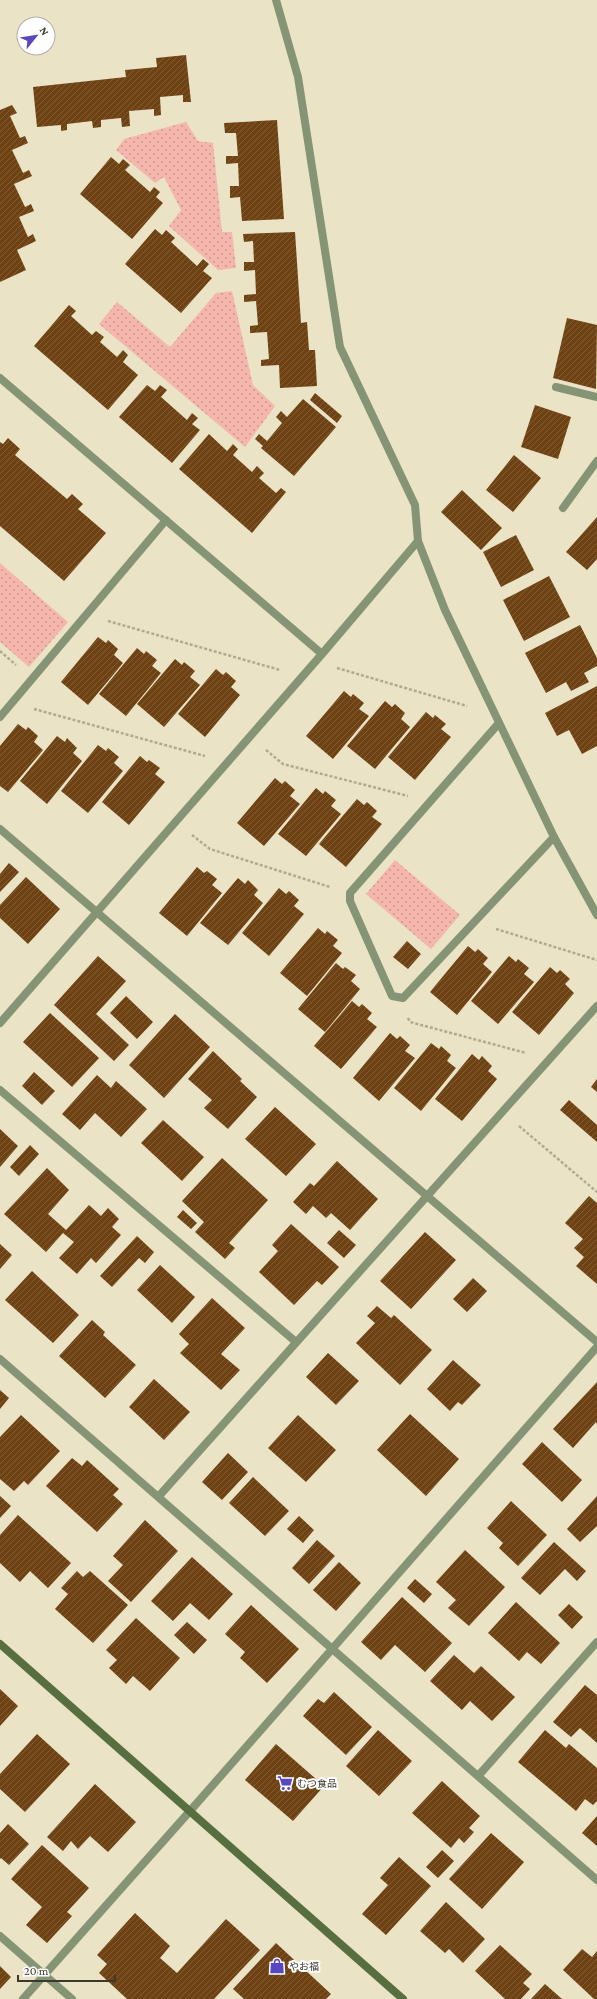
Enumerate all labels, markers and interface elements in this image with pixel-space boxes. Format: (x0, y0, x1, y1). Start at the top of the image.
north arrow (16, 16, 56, 56)
text: N (38, 25, 52, 38)
supermarket icon: むつ食品 (276, 1774, 294, 1792)
place label: むつ食品 (297, 1778, 337, 1789)
scale bar (18, 1957, 115, 1983)
shop icon: やお福 (268, 1957, 286, 1975)
place label: やお福 (289, 1961, 319, 1972)
text: 20 m (24, 1964, 49, 1978)

